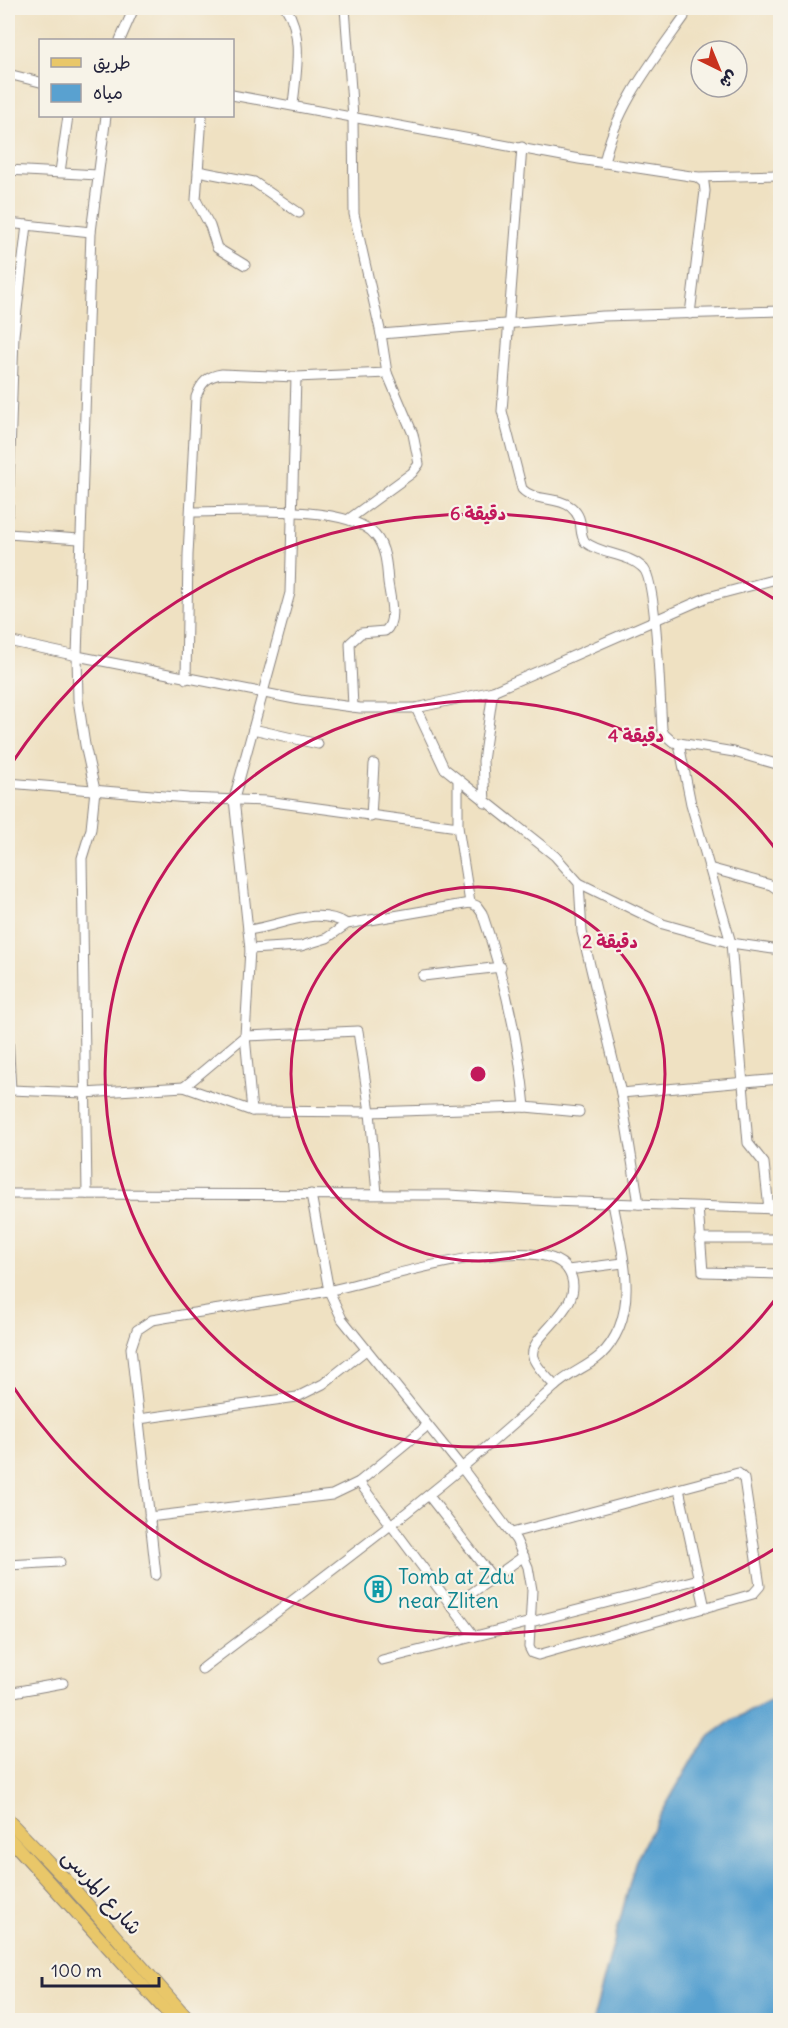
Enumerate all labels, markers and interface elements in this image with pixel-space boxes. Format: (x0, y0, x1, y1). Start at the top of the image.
legend (39, 39, 234, 117)
north arrow (689, 39, 749, 99)
text: طريق (93, 51, 131, 74)
text: ش (716, 67, 742, 93)
text: مياه (93, 81, 123, 104)
text: 6 دقيقة (450, 502, 506, 525)
text: 4 دقيقة (608, 724, 664, 747)
text: 2 دقيقة (582, 930, 638, 953)
centre of rings (468, 1064, 488, 1084)
place label: Tomb at Zdu near Zliten (398, 1563, 515, 1614)
building icon: Tomb at Zdu near Zliten (363, 1574, 393, 1604)
street label: شارع المرسى (55, 1843, 148, 1942)
scale bar (42, 1950, 159, 1988)
text: 100 m (51, 1959, 102, 1982)

